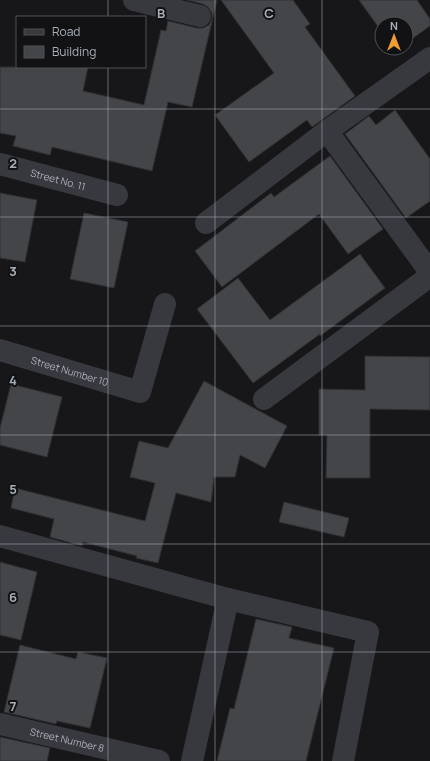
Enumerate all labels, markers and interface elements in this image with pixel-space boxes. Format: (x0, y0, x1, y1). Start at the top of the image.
text: B (157, 4, 165, 22)
text: C (264, 4, 274, 22)
legend (16, 16, 146, 68)
north arrow (374, 16, 414, 56)
text: N (390, 18, 398, 33)
text: Road (52, 23, 80, 40)
text: Building (52, 43, 96, 60)
text: 2 (9, 154, 17, 172)
street label: Street No. 11 (29, 165, 87, 193)
text: 3 (9, 262, 17, 280)
street label: Street Number 10 (30, 353, 110, 389)
text: 4 (9, 371, 17, 389)
text: 5 (9, 480, 17, 498)
text: 6 (9, 588, 17, 606)
text: 7 (10, 697, 17, 715)
street label: Street Number 8 (29, 724, 106, 755)

